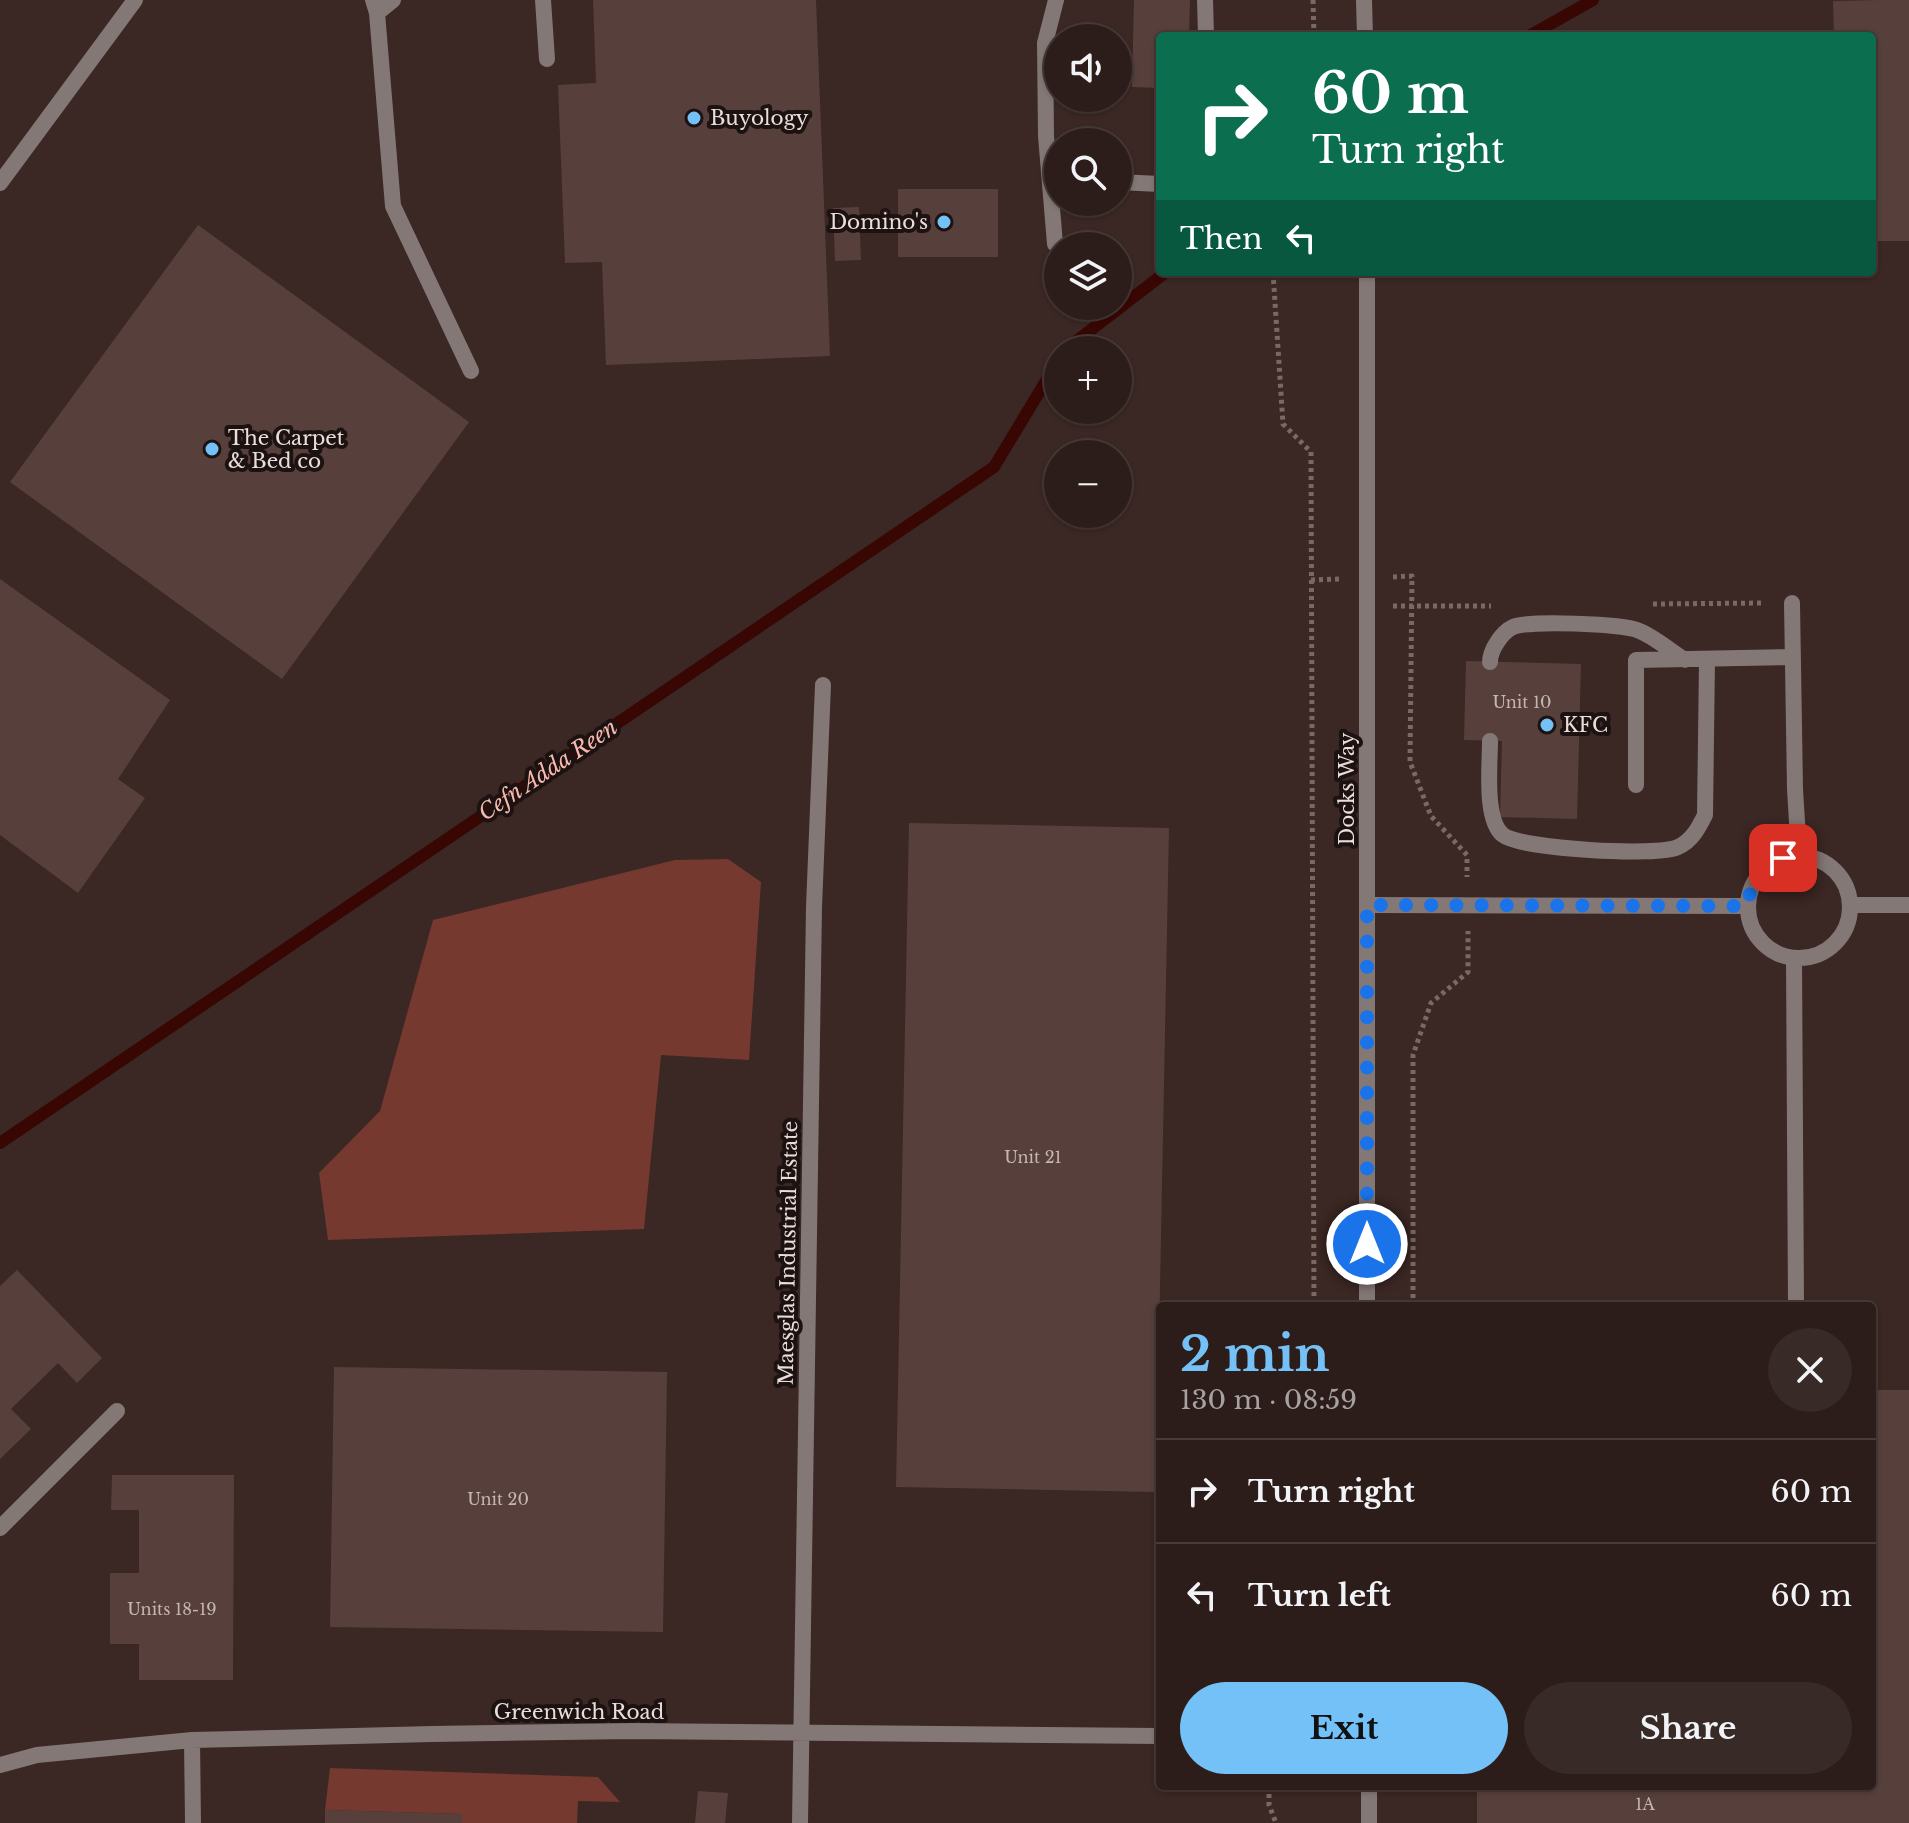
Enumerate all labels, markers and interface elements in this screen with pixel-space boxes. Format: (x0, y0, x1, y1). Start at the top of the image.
map controls (1044, 24, 1132, 528)
button: sound (1044, 24, 1132, 112)
text: 60 m (1312, 59, 1469, 128)
icon: right (1180, 64, 1284, 168)
place label: Buyology (710, 106, 809, 130)
marker: Buyology (685, 109, 703, 127)
button: search (1044, 128, 1132, 216)
text: Turn right (1312, 128, 1505, 173)
place label: Domino's (829, 210, 928, 234)
marker: Domino's (935, 213, 953, 231)
icon: left (1279, 216, 1323, 260)
text: Then (1180, 220, 1263, 257)
button: layers (1044, 232, 1132, 320)
button: + (1044, 336, 1132, 424)
place label: The Carpet & Bed co (228, 426, 345, 473)
marker: The Carpet & Bed co (203, 440, 221, 458)
button: − (1044, 440, 1132, 528)
house number: Unit 10 (1493, 692, 1551, 712)
water label: Cefn Adda Reen (473, 713, 623, 826)
place label: KFC (1563, 713, 1608, 737)
marker: KFC (1538, 716, 1556, 734)
street label: Docks Way (1335, 732, 1359, 846)
pin (1749, 824, 1817, 892)
icon: arrive (1761, 836, 1805, 880)
street label: Maesglas Industrial Estate (774, 1121, 802, 1385)
house number: Unit 21 (1004, 1147, 1062, 1167)
position arrow (1325, 1202, 1409, 1286)
text: 2 min (1180, 1324, 1329, 1384)
button: close (1768, 1328, 1852, 1412)
text: 130 m · 08:59 (1180, 1384, 1357, 1416)
icon: right (1180, 1469, 1224, 1513)
text: Turn right (1248, 1473, 1415, 1510)
text: 60 m (1770, 1473, 1852, 1510)
house number: Unit 20 (467, 1489, 529, 1509)
icon: left (1180, 1573, 1224, 1617)
text: Turn left (1248, 1577, 1391, 1614)
text: 60 m (1770, 1577, 1852, 1614)
house number: Units 18-19 (127, 1599, 217, 1619)
button: Exit (1180, 1682, 1508, 1774)
button: Share (1524, 1682, 1852, 1774)
street label: Greenwich Road (494, 1700, 664, 1724)
house number: 1A (1635, 1794, 1655, 1814)

